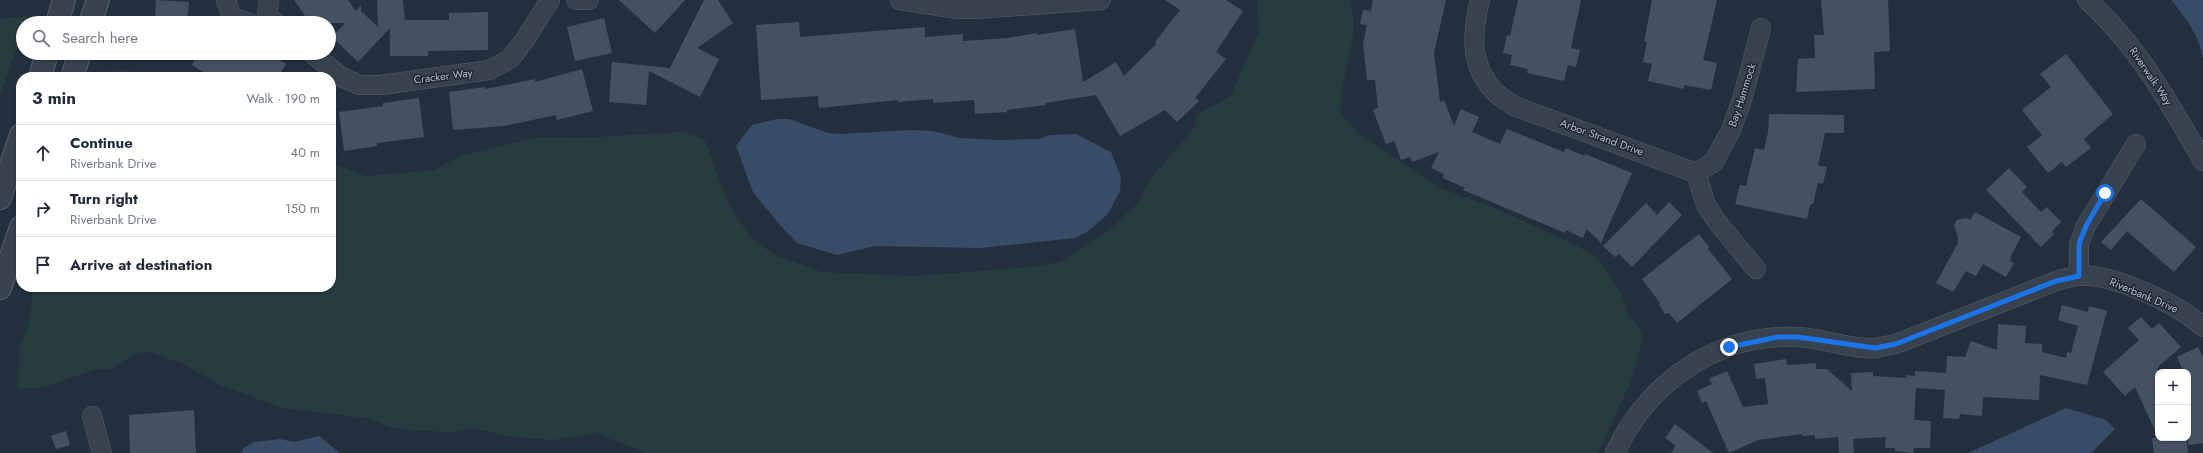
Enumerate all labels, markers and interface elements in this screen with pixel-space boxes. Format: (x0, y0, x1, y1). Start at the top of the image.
search box (16, 16, 336, 60)
icon: search (30, 27, 52, 49)
text: Search here (62, 27, 138, 49)
street label: Riverwalk Way (2126, 44, 2176, 108)
street label: Bay Hammock (1724, 61, 1760, 129)
street label: Cracker Way (413, 64, 473, 88)
text: 3 min (32, 86, 76, 110)
text: Walk · 190 m (247, 89, 320, 108)
street label: Arbor Strand Drive (1558, 114, 1646, 160)
text: Continue (70, 132, 133, 154)
icon: ahead (32, 142, 54, 164)
text: 40 m (291, 143, 320, 162)
text: Riverbank Drive (70, 154, 156, 173)
route start (2096, 184, 2114, 202)
text: Turn right (70, 188, 138, 210)
icon: right (32, 198, 54, 220)
text: 150 m (285, 199, 320, 218)
text: Riverbank Drive (70, 210, 156, 229)
icon: arrive (32, 254, 54, 276)
text: Arrive at destination (70, 254, 212, 276)
street label: Riverbank Drive (2107, 273, 2181, 317)
route end (1720, 338, 1738, 356)
map controls (2155, 369, 2191, 441)
button: + (2155, 369, 2191, 405)
button: − (2155, 405, 2191, 441)

